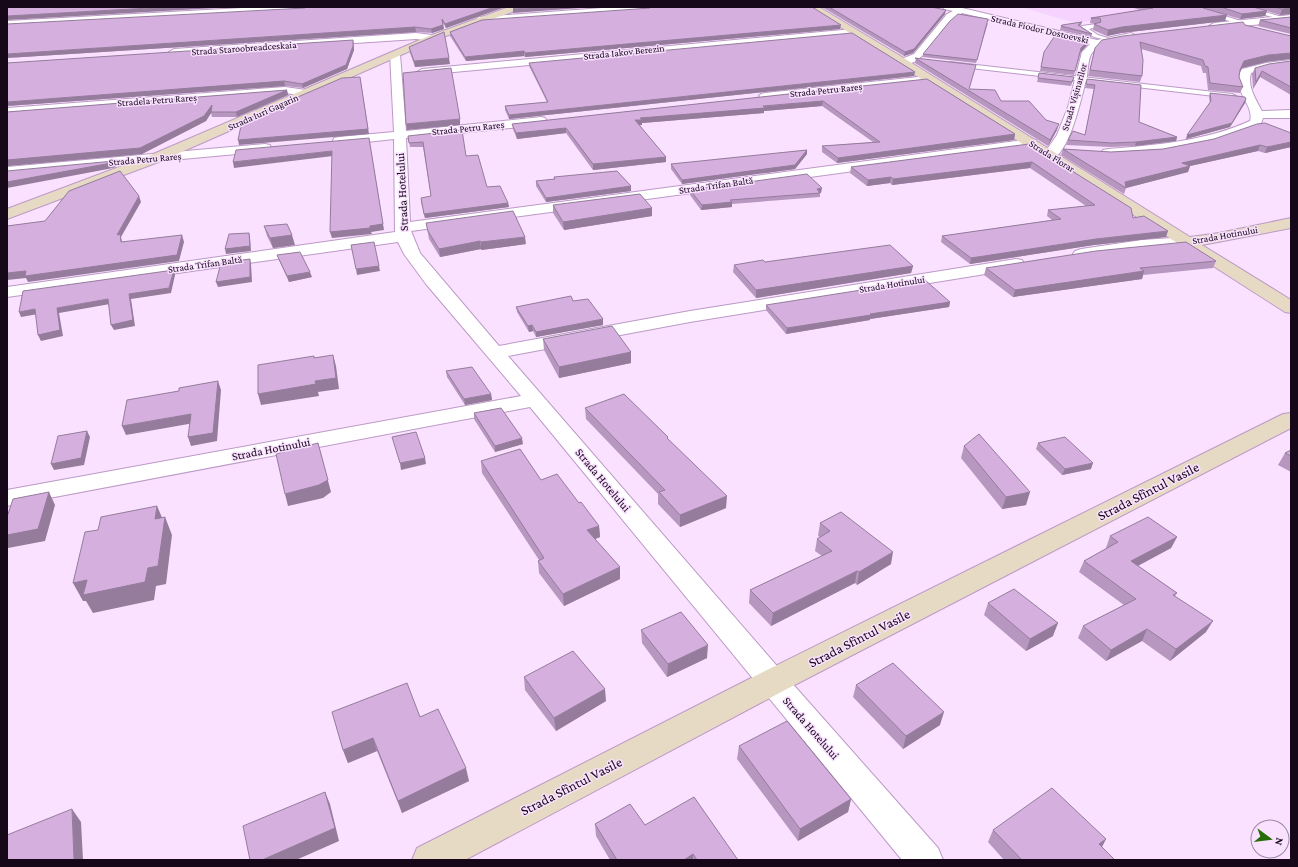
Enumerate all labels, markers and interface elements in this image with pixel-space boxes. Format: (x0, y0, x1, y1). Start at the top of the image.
street label: Strada Fiodor Dostoevski (990, 12, 1090, 46)
street label: Strada Staroobreadceskaia (191, 39, 297, 57)
street label: Strada Iakov Berezin (583, 42, 666, 62)
street label: Strada Vișinarilor (1059, 62, 1090, 132)
street label: Strada Petru Rareș (789, 81, 863, 100)
street label: Strada Iuri Gagarin (226, 91, 301, 132)
street label: Stradela Petru Rareș (117, 92, 197, 109)
street label: Strada Petru Rareș (431, 119, 505, 138)
street label: Strada Florar (1027, 138, 1077, 175)
street label: Strada Petru Rareș (108, 150, 182, 169)
street label: Strada Hotelului (393, 152, 411, 232)
street label: Strada Trifan Baltă (678, 174, 754, 196)
street label: Strada Hotinului (1191, 224, 1259, 246)
street label: Strada Trifan Baltă (167, 253, 243, 275)
street label: Strada Hotinului (858, 273, 926, 295)
street label: Strada Hotinului (231, 435, 311, 463)
street label: Strada Hotelului (572, 445, 634, 515)
street label: Strada Sfîntul Vasile (1095, 458, 1201, 524)
street label: Strada Sfîntul Vasile (806, 605, 912, 671)
street label: Strada Hotelului (780, 694, 842, 762)
street label: Strada Sfîntul Vasile (518, 753, 624, 819)
north arrow (1250, 819, 1290, 859)
text: N (1273, 836, 1286, 847)

